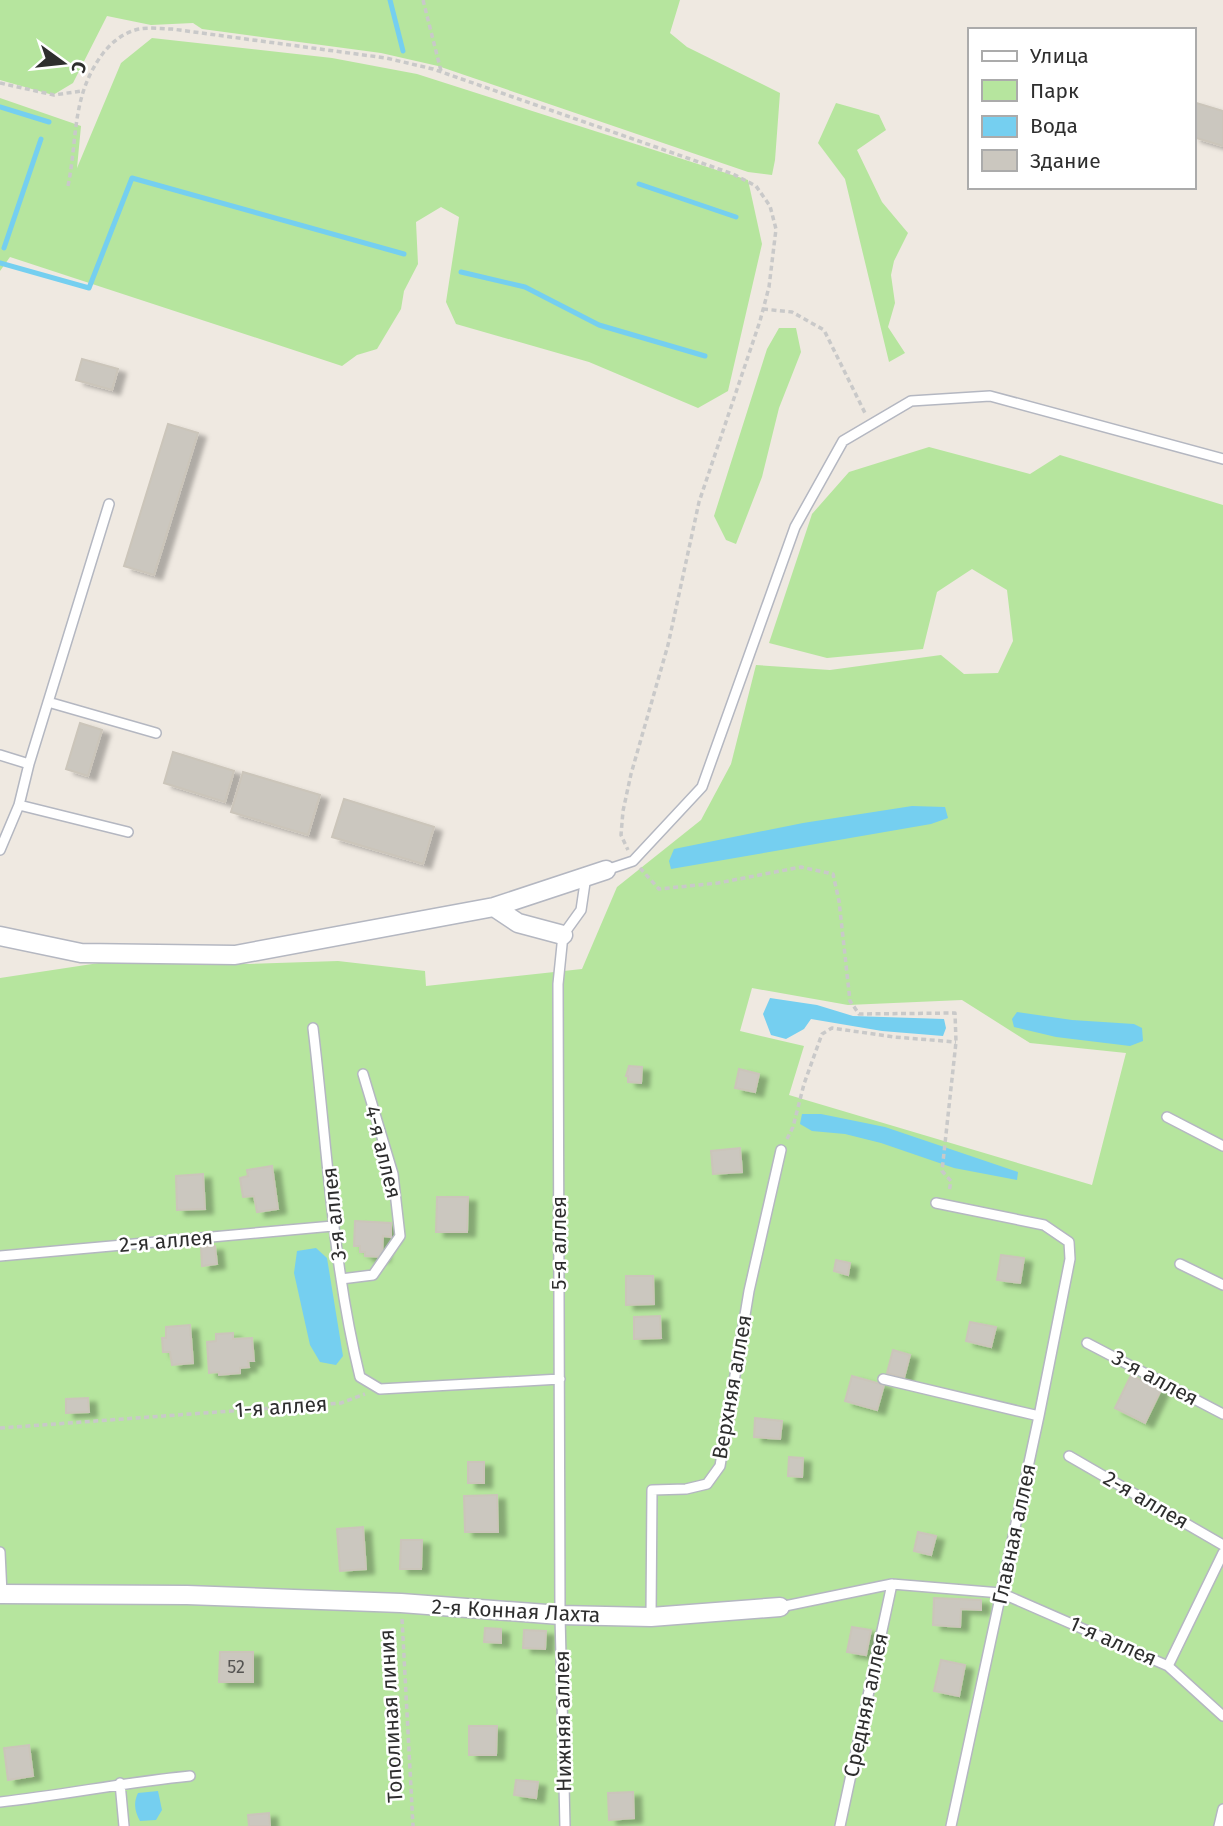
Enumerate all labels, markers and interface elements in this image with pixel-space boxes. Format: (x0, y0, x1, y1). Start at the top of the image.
north arrow (28, 28, 98, 98)
legend (968, 28, 1195, 189)
text: Улица (1030, 43, 1089, 69)
text: С (66, 59, 91, 76)
text: Парк (1030, 78, 1079, 104)
text: Вода (1030, 113, 1078, 139)
text: Здание (1030, 148, 1101, 174)
street label: 4-я аллея (359, 1103, 407, 1201)
street label: 3-я аллея (316, 1166, 352, 1262)
street label: 5-я аллея (546, 1196, 572, 1290)
street label: 2-я аллея (118, 1224, 214, 1258)
street label: Верхняя аллея (706, 1313, 758, 1461)
street label: 3-я аллея (1107, 1344, 1203, 1412)
street label: 1-я аллея (234, 1391, 328, 1423)
street label: Главная аллея (986, 1461, 1042, 1607)
street label: 2-я аллея (1099, 1465, 1193, 1535)
street label: 2-я Конная Лахта (431, 1594, 601, 1628)
street label: 1-я аллея (1065, 1610, 1161, 1672)
street label: Тополиная линия (373, 1629, 409, 1803)
street label: Средняя аллея (838, 1631, 894, 1779)
street label: Нижняя аллея (549, 1650, 577, 1792)
house number: 52 (227, 1656, 245, 1678)

